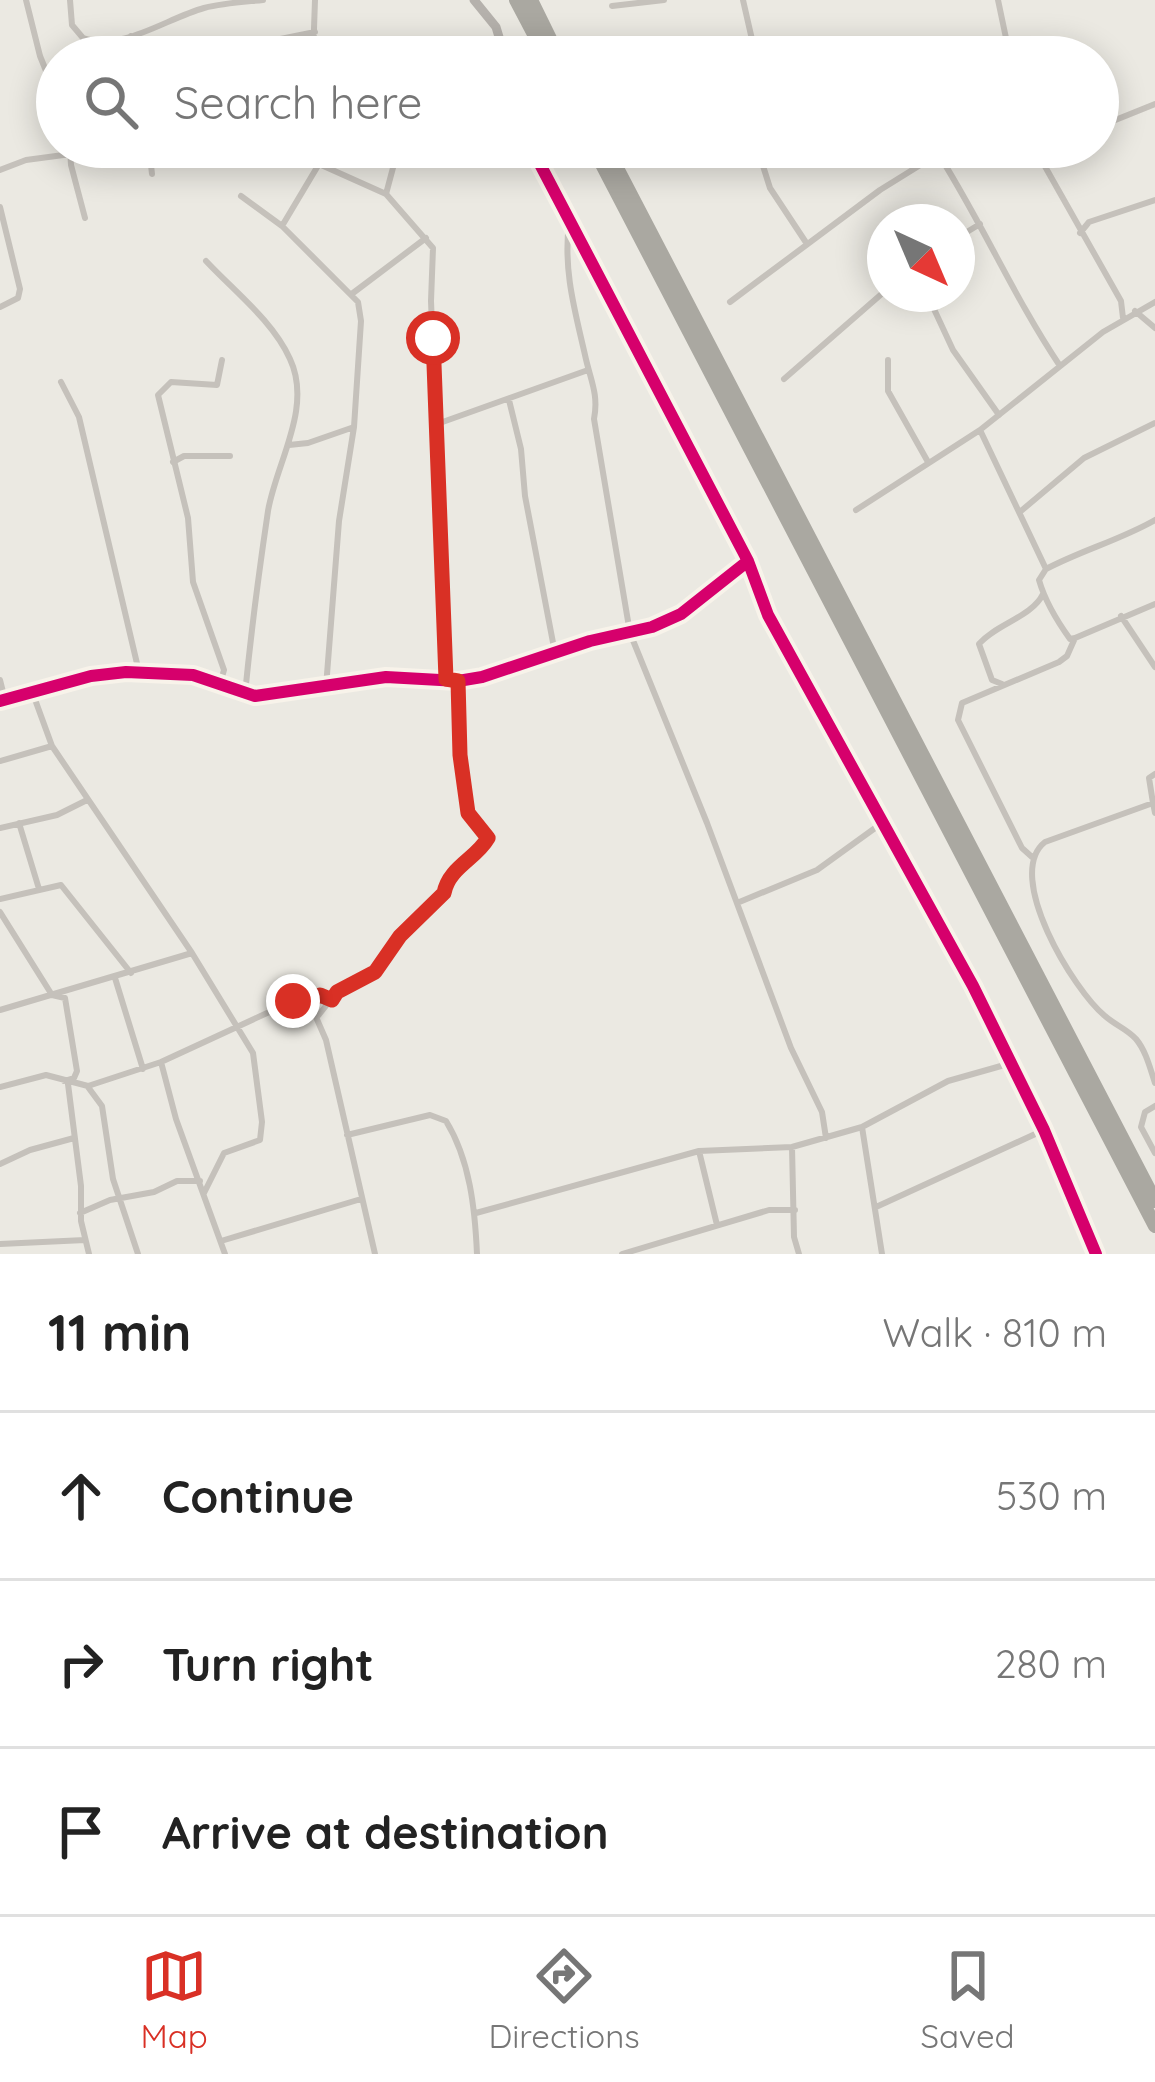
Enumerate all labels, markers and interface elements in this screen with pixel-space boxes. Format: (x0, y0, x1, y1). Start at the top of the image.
search box (36, 36, 1119, 168)
icon: search (78, 69, 144, 135)
text: Search here (174, 74, 422, 130)
north arrow (867, 204, 975, 312)
route start (406, 311, 460, 365)
route end (266, 974, 320, 1028)
text: 11 min (48, 1300, 191, 1364)
text: Walk · 810 m (882, 1308, 1107, 1357)
icon: ahead (48, 1463, 114, 1529)
text: Continue (162, 1468, 354, 1524)
text: 530 m (996, 1471, 1107, 1520)
icon: right (48, 1631, 114, 1697)
text: Turn right (162, 1636, 374, 1692)
text: 280 m (995, 1639, 1107, 1688)
icon: arrive (48, 1799, 114, 1865)
text: Arrive at destination (162, 1804, 608, 1860)
tab: Map (140, 1943, 208, 2056)
tab: Directions (488, 1943, 640, 2056)
tab: Saved (921, 1943, 1015, 2056)

